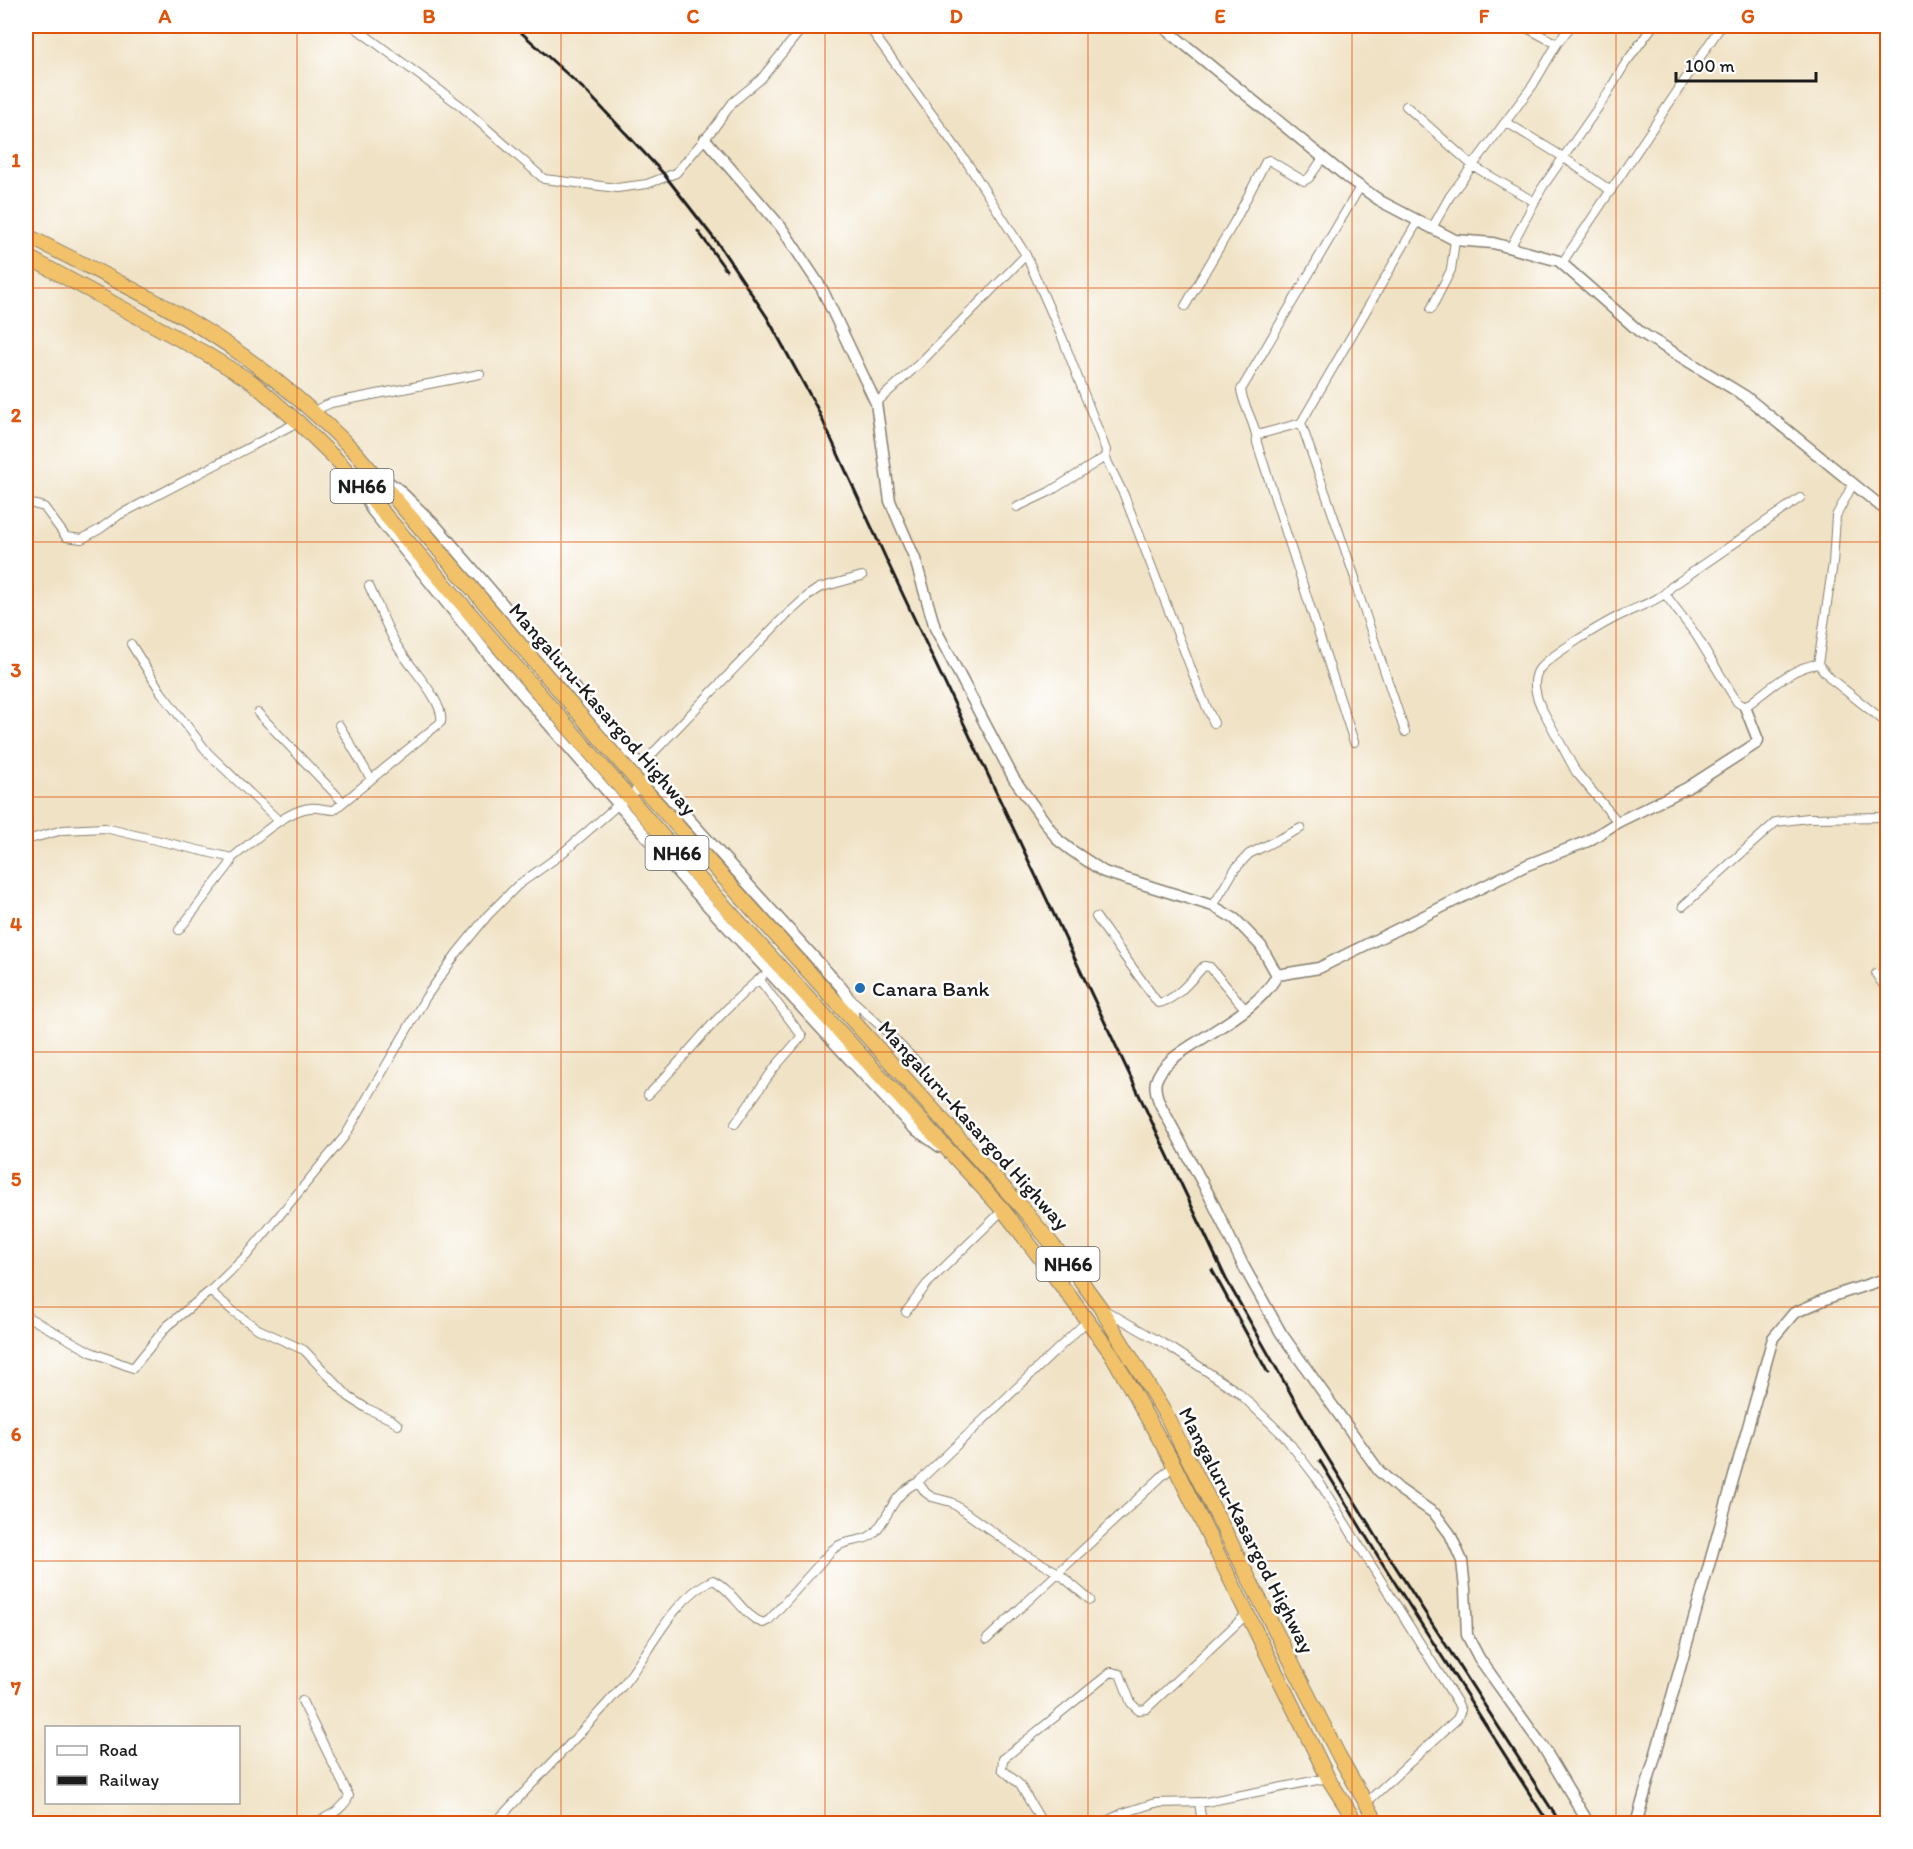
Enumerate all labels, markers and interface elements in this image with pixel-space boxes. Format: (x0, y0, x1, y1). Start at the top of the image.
text: A (158, 4, 172, 28)
text: B (423, 4, 436, 28)
text: C (687, 4, 700, 28)
text: D (949, 4, 963, 28)
text: E (1214, 4, 1226, 28)
text: F (1479, 4, 1490, 28)
text: G (1741, 4, 1755, 28)
scale bar (1676, 45, 1816, 83)
text: 100 m (1685, 55, 1735, 77)
text: 1 (11, 148, 21, 172)
text: 2 (11, 403, 22, 427)
road number: NH66 (330, 469, 394, 503)
street label: Mangaluru-Kasargod Highway (504, 598, 702, 820)
text: 3 (11, 658, 22, 682)
road number: NH66 (646, 836, 708, 870)
text: 4 (10, 912, 22, 936)
place label: Canara Bank (872, 976, 990, 1001)
marker: Canara Bank (853, 981, 867, 995)
street label: Mangaluru-Kasargod Highway (873, 1015, 1075, 1235)
text: 5 (11, 1167, 22, 1191)
road number: NH66 (1036, 1247, 1100, 1281)
street label: Mangaluru-Kasargod Highway (1174, 1403, 1320, 1657)
text: 6 (11, 1422, 22, 1446)
text: 7 (10, 1676, 21, 1700)
legend (45, 1726, 240, 1804)
text: Road (99, 1739, 138, 1761)
text: Railway (99, 1769, 160, 1791)

